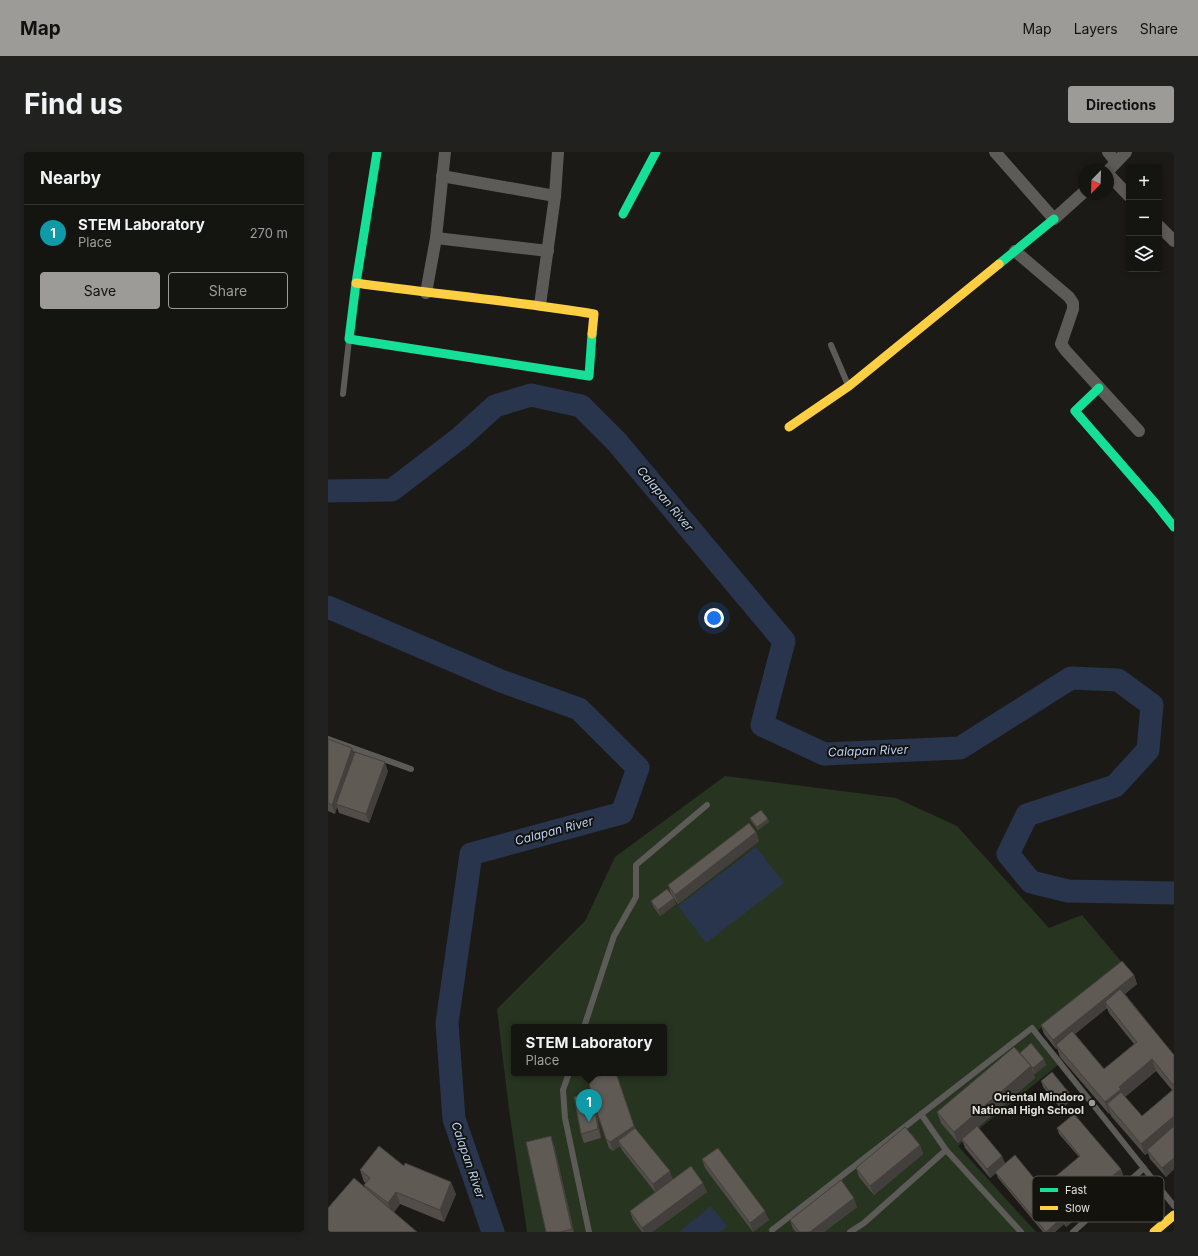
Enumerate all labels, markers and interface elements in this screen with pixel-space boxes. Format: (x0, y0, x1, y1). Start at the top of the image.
text: Map (20, 17, 61, 40)
text: Map (1023, 20, 1052, 37)
text: Layers (1074, 20, 1118, 37)
text: Share (1140, 20, 1178, 37)
button: Directions (1068, 86, 1174, 123)
text: Find us (24, 87, 123, 121)
north arrow (1078, 164, 1114, 200)
map controls (1126, 164, 1162, 272)
button: + (1126, 164, 1162, 200)
text: Nearby (40, 168, 101, 188)
button: − (1126, 200, 1162, 236)
text: STEM Laboratory (78, 215, 205, 234)
text: 1 (50, 225, 56, 241)
text: 270 m (250, 225, 288, 241)
text: Place (78, 234, 112, 250)
button: layers (1126, 236, 1162, 272)
button: Save (40, 272, 160, 309)
button: Share (168, 272, 288, 309)
water label: Calapan River (634, 463, 697, 535)
your location (704, 608, 724, 628)
water label: Calapan River (828, 742, 909, 759)
water label: Calapan River (513, 813, 595, 848)
popup (511, 1024, 667, 1076)
text: STEM Laboratory (526, 1033, 652, 1052)
text: Place (526, 1052, 559, 1068)
pin: 1 (576, 1089, 602, 1122)
place label: Oriental Mindoro National High School (972, 1090, 1084, 1117)
marker: Oriental Mindoro National High School (1087, 1098, 1097, 1108)
water label: Calapan River (448, 1119, 489, 1201)
legend (1032, 1176, 1164, 1222)
text: Fast (1065, 1183, 1087, 1197)
text: Slow (1065, 1201, 1090, 1215)

